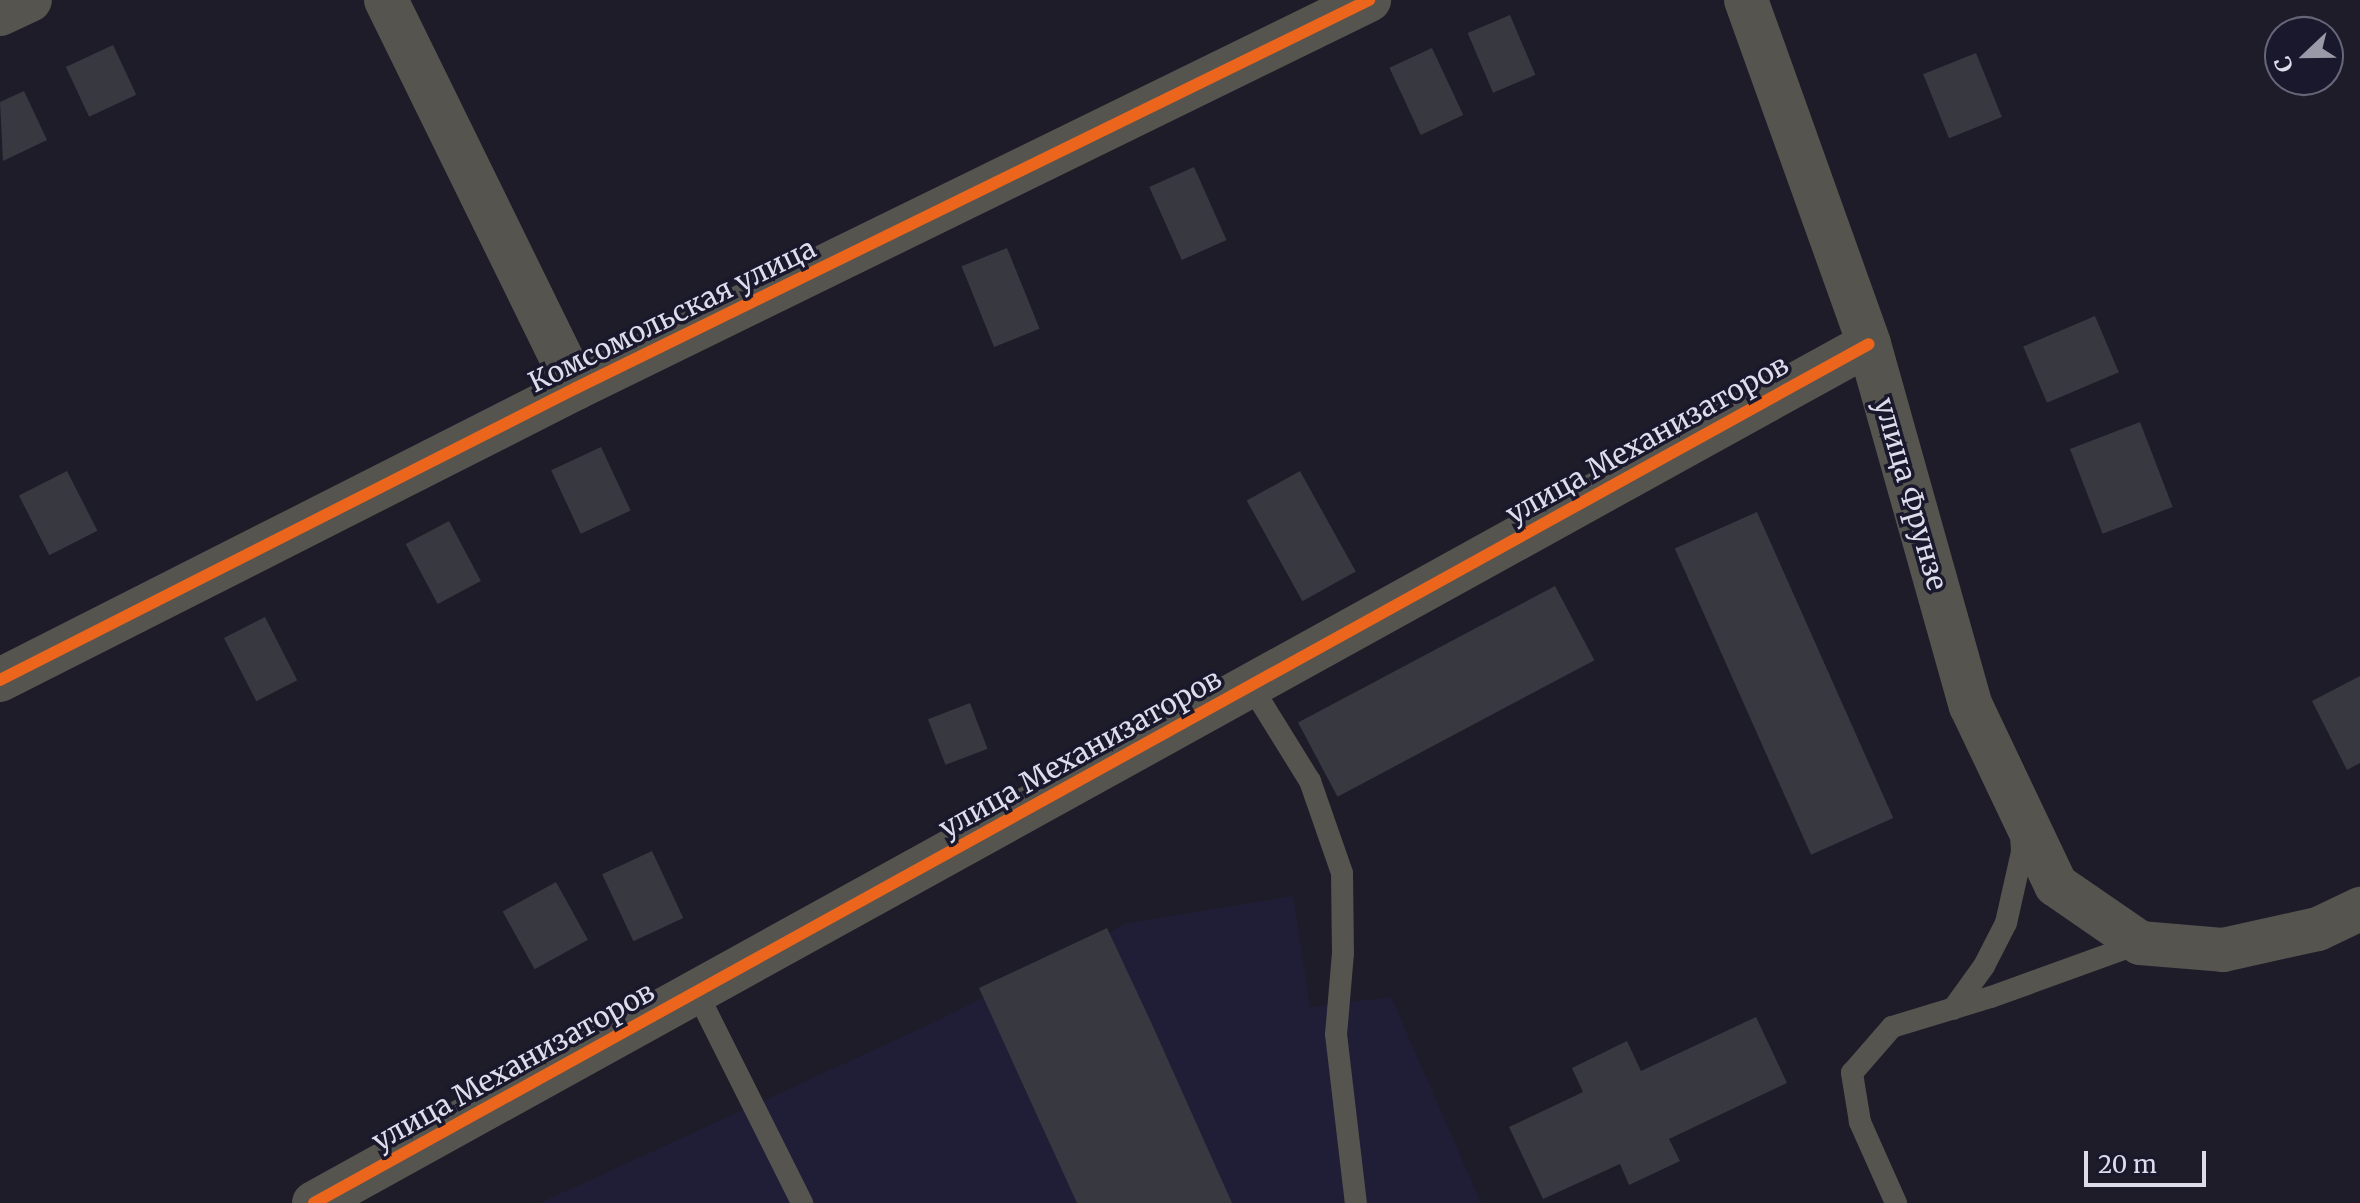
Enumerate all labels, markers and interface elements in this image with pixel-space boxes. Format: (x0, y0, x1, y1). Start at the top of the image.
north arrow (2264, 16, 2344, 96)
text: С (2268, 52, 2299, 76)
street label: Комсомольская улица (523, 231, 821, 399)
street label: улица Механизаторов (1500, 347, 1794, 531)
street label: улица Фрунзе (1867, 394, 1955, 594)
street label: улица Механизаторов (933, 661, 1227, 845)
street label: улица Механизаторов (366, 974, 660, 1158)
scale bar (2088, 1135, 2210, 1185)
text: 20 m (2098, 1149, 2157, 1180)

